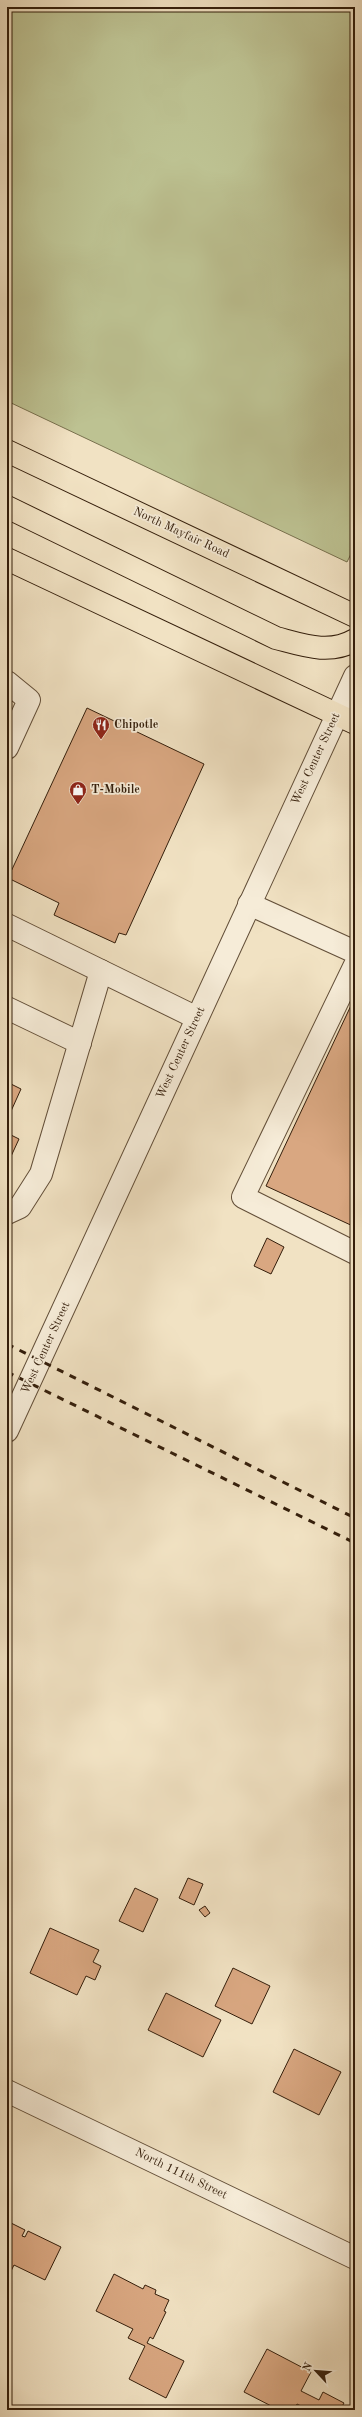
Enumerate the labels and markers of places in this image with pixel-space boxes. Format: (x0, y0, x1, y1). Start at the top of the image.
restaurant icon: Chipotle (91, 715, 111, 740)
place label: Chipotle (114, 719, 159, 731)
shop icon: T-Mobile (68, 780, 88, 805)
place label: T-Mobile (91, 784, 140, 796)

